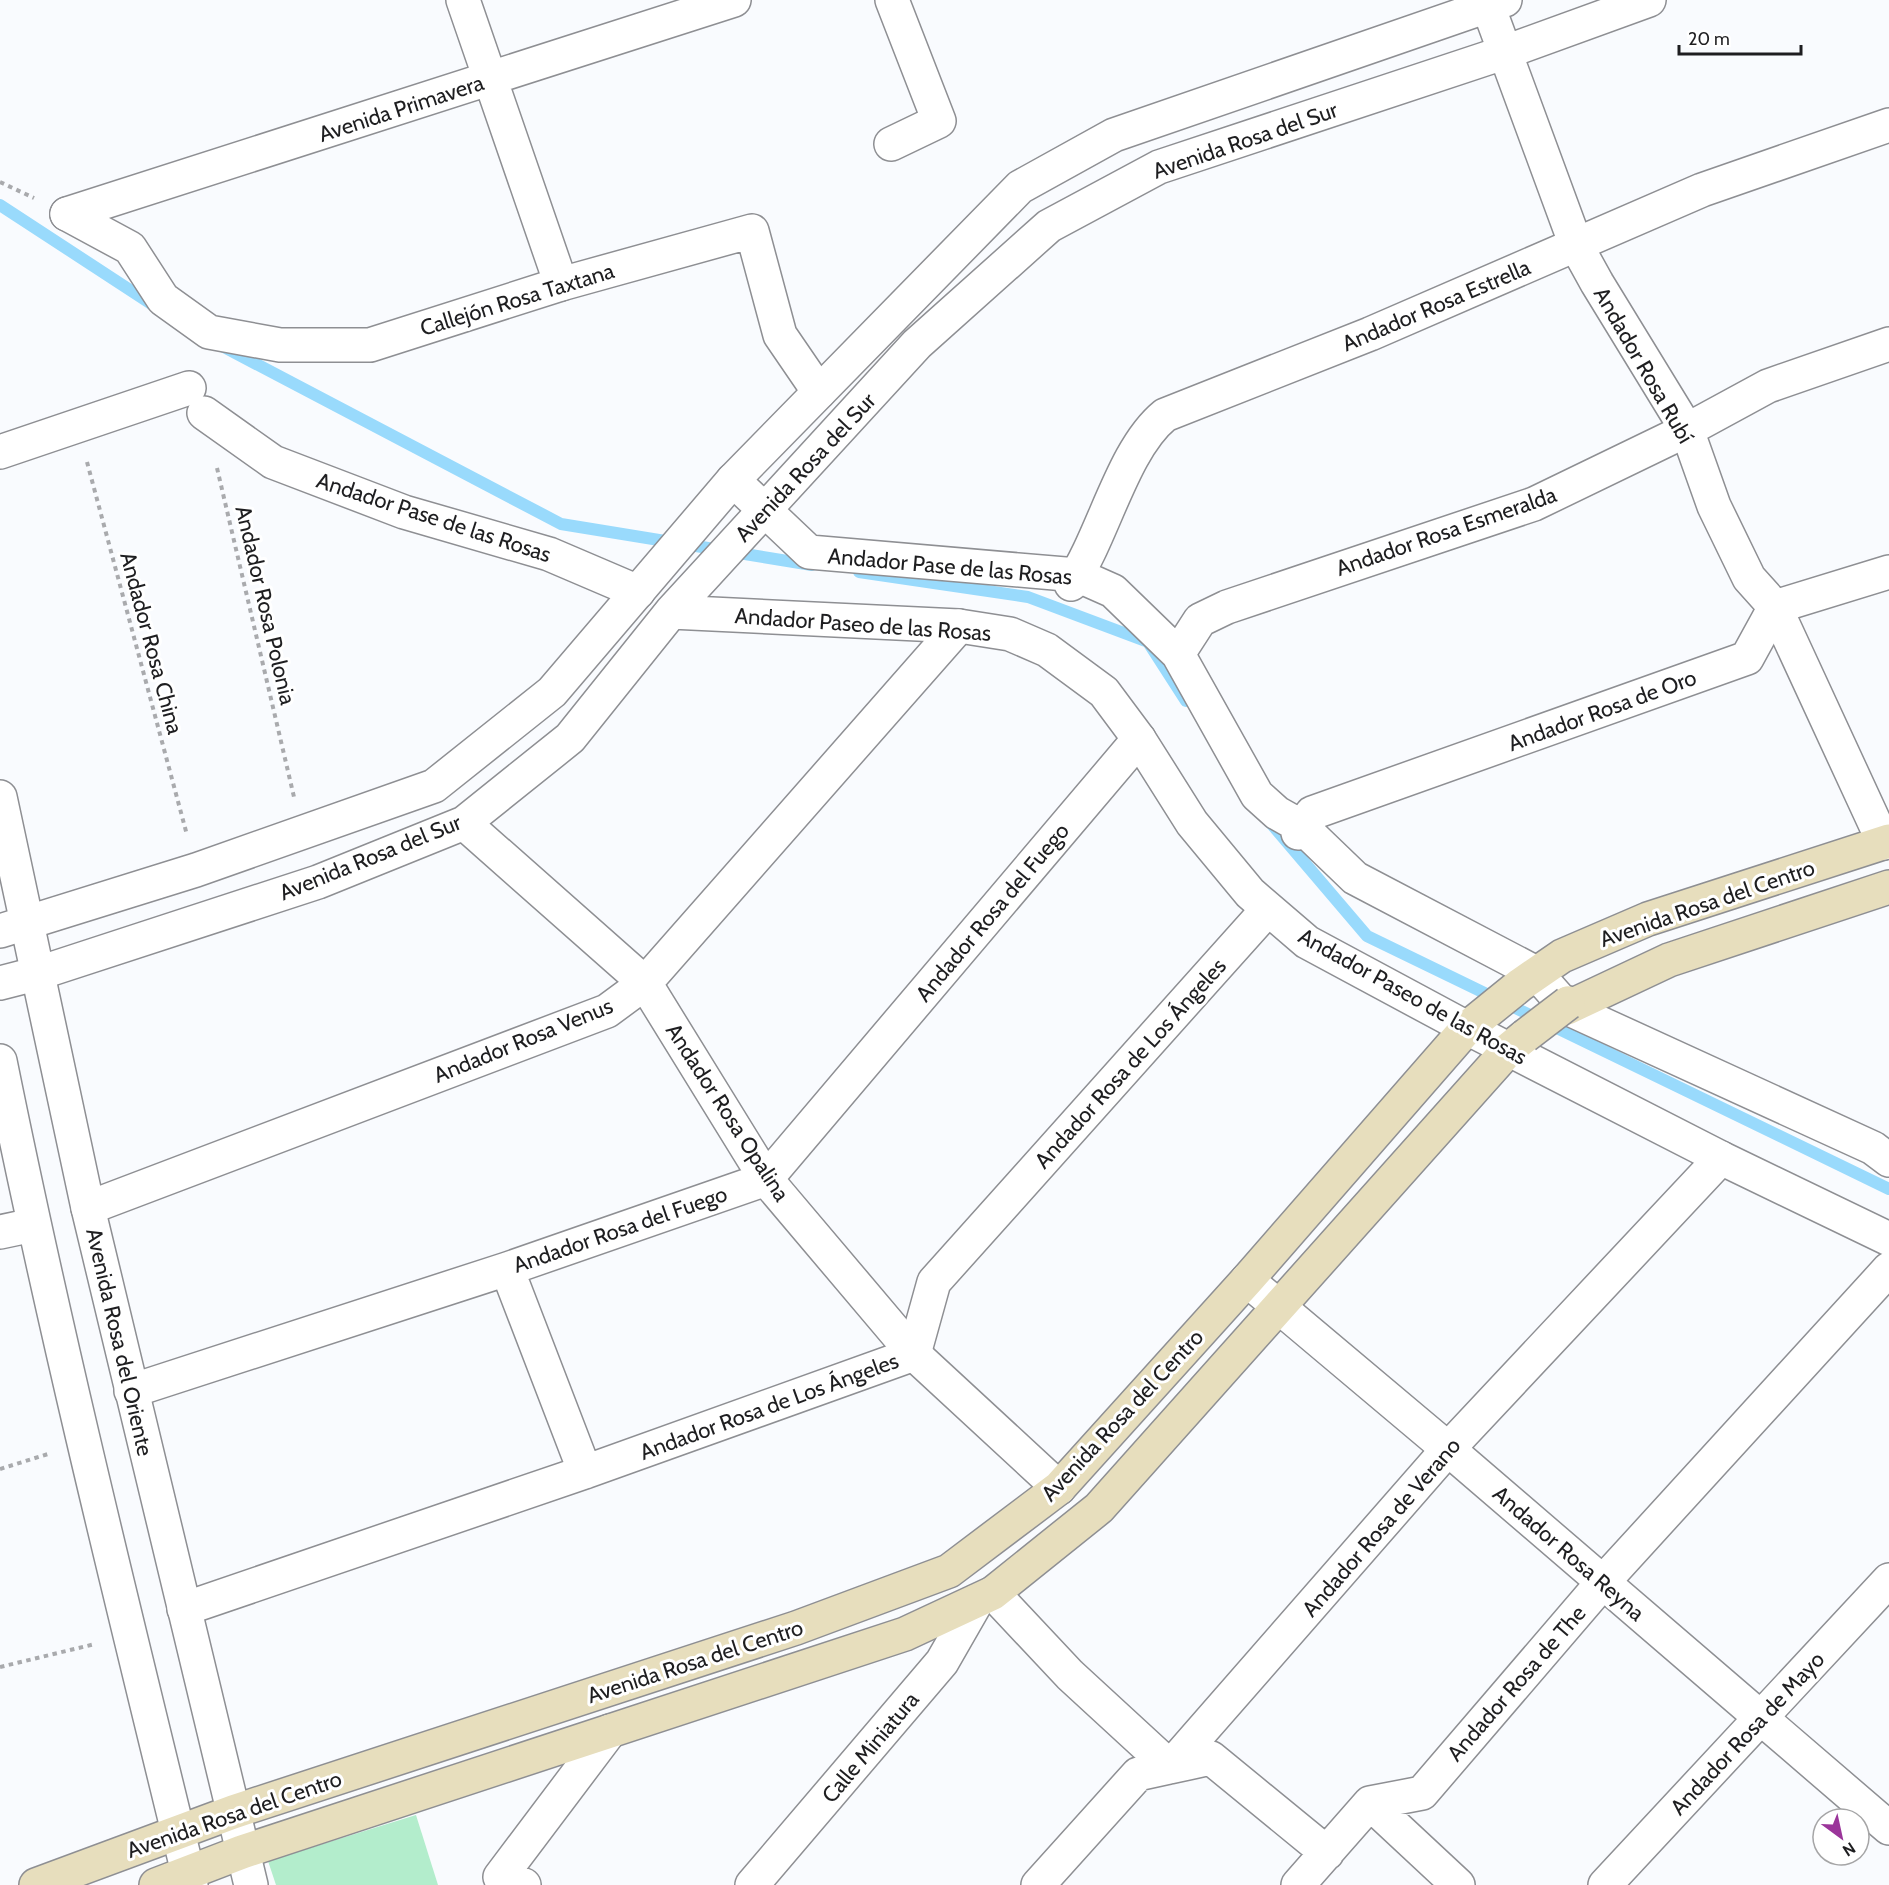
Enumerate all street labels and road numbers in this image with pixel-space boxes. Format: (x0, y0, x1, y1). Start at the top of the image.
street label: Avenida Primavera (315, 69, 488, 148)
street label: Avenida Rosa del Sur (1149, 96, 1341, 185)
street label: Andador Rosa Estrella (1338, 253, 1535, 357)
street label: Callejón Rosa Taxtana (417, 257, 618, 342)
street label: Andador Rosa Rubí (1588, 282, 1699, 448)
street label: Avenida Rosa del Sur (729, 387, 881, 547)
street label: Andador Pase de las Rosas (313, 467, 554, 568)
street label: Andador Rosa Esmeralda (1332, 481, 1560, 582)
street label: Andador Rosa Polonia (229, 503, 302, 708)
street label: Andador Pase de las Rosas (827, 542, 1073, 591)
street label: Andador Rosa China (114, 549, 189, 738)
street label: Andador Paseo de las Rosas (734, 602, 992, 647)
street label: Andador Rosa de Oro (1504, 664, 1700, 757)
street label: Avenida Rosa del Sur (275, 809, 465, 906)
street label: Andador Rosa del Fuego (910, 818, 1075, 1007)
street label: Avenida Rosa del Centro (1596, 854, 1818, 953)
street label: Andador Paseo de las Rosas (1294, 922, 1532, 1071)
street label: Andador Rosa de Los Ángeles (1029, 953, 1232, 1174)
street label: Andador Rosa Venus (430, 992, 617, 1089)
street label: Andador Rosa Opalina (660, 1018, 795, 1207)
street label: Andador Rosa del Fuego (510, 1180, 731, 1279)
street label: Avenida Rosa del Oriente (80, 1226, 159, 1459)
street label: Avenida Rosa del Centro (1036, 1324, 1209, 1507)
street label: Andador Rosa de Los Ángeles (636, 1347, 902, 1466)
street label: Andador Rosa de Verano (1296, 1432, 1466, 1622)
street label: Andador Rosa Reyna (1487, 1480, 1650, 1627)
street label: Andador Rosa de The (1441, 1600, 1591, 1767)
street label: Avenida Rosa del Centro (584, 1614, 806, 1709)
street label: Andador Rosa de Mayo (1665, 1646, 1830, 1821)
street label: Calle Miniatura (816, 1686, 925, 1808)
street label: Avenida Rosa del Centro (123, 1765, 345, 1864)

